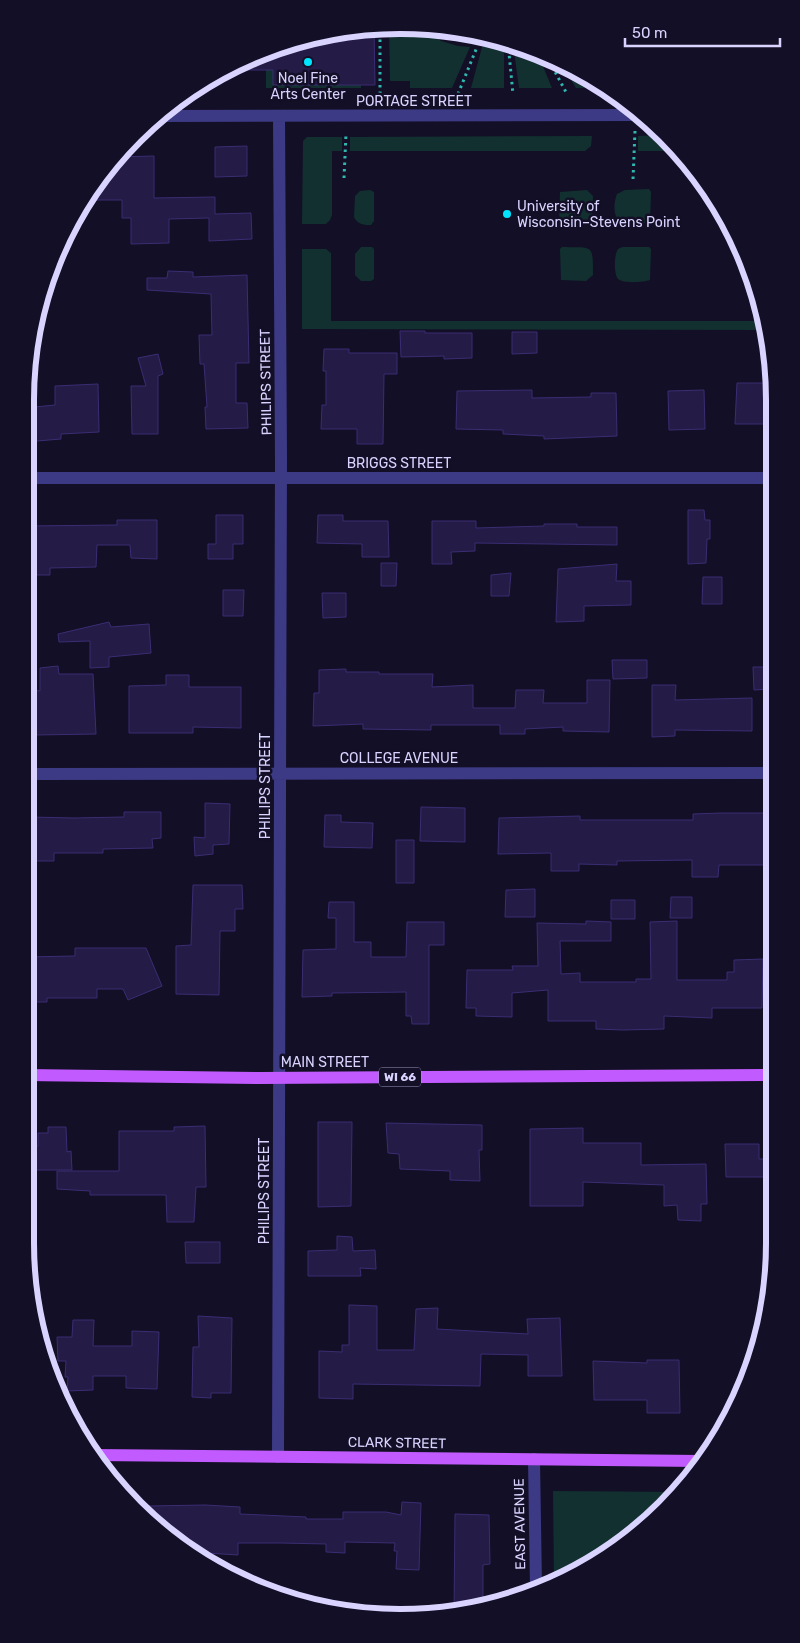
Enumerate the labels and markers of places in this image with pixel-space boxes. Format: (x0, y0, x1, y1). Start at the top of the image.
marker: Noel Fine Arts Center (302, 56, 314, 68)
place label: Noel Fine Arts Center (271, 70, 346, 103)
place label: University of Wisconsin–Stevens Point (517, 198, 681, 231)
marker: University of Wisconsin–Stevens Point (501, 208, 513, 220)

